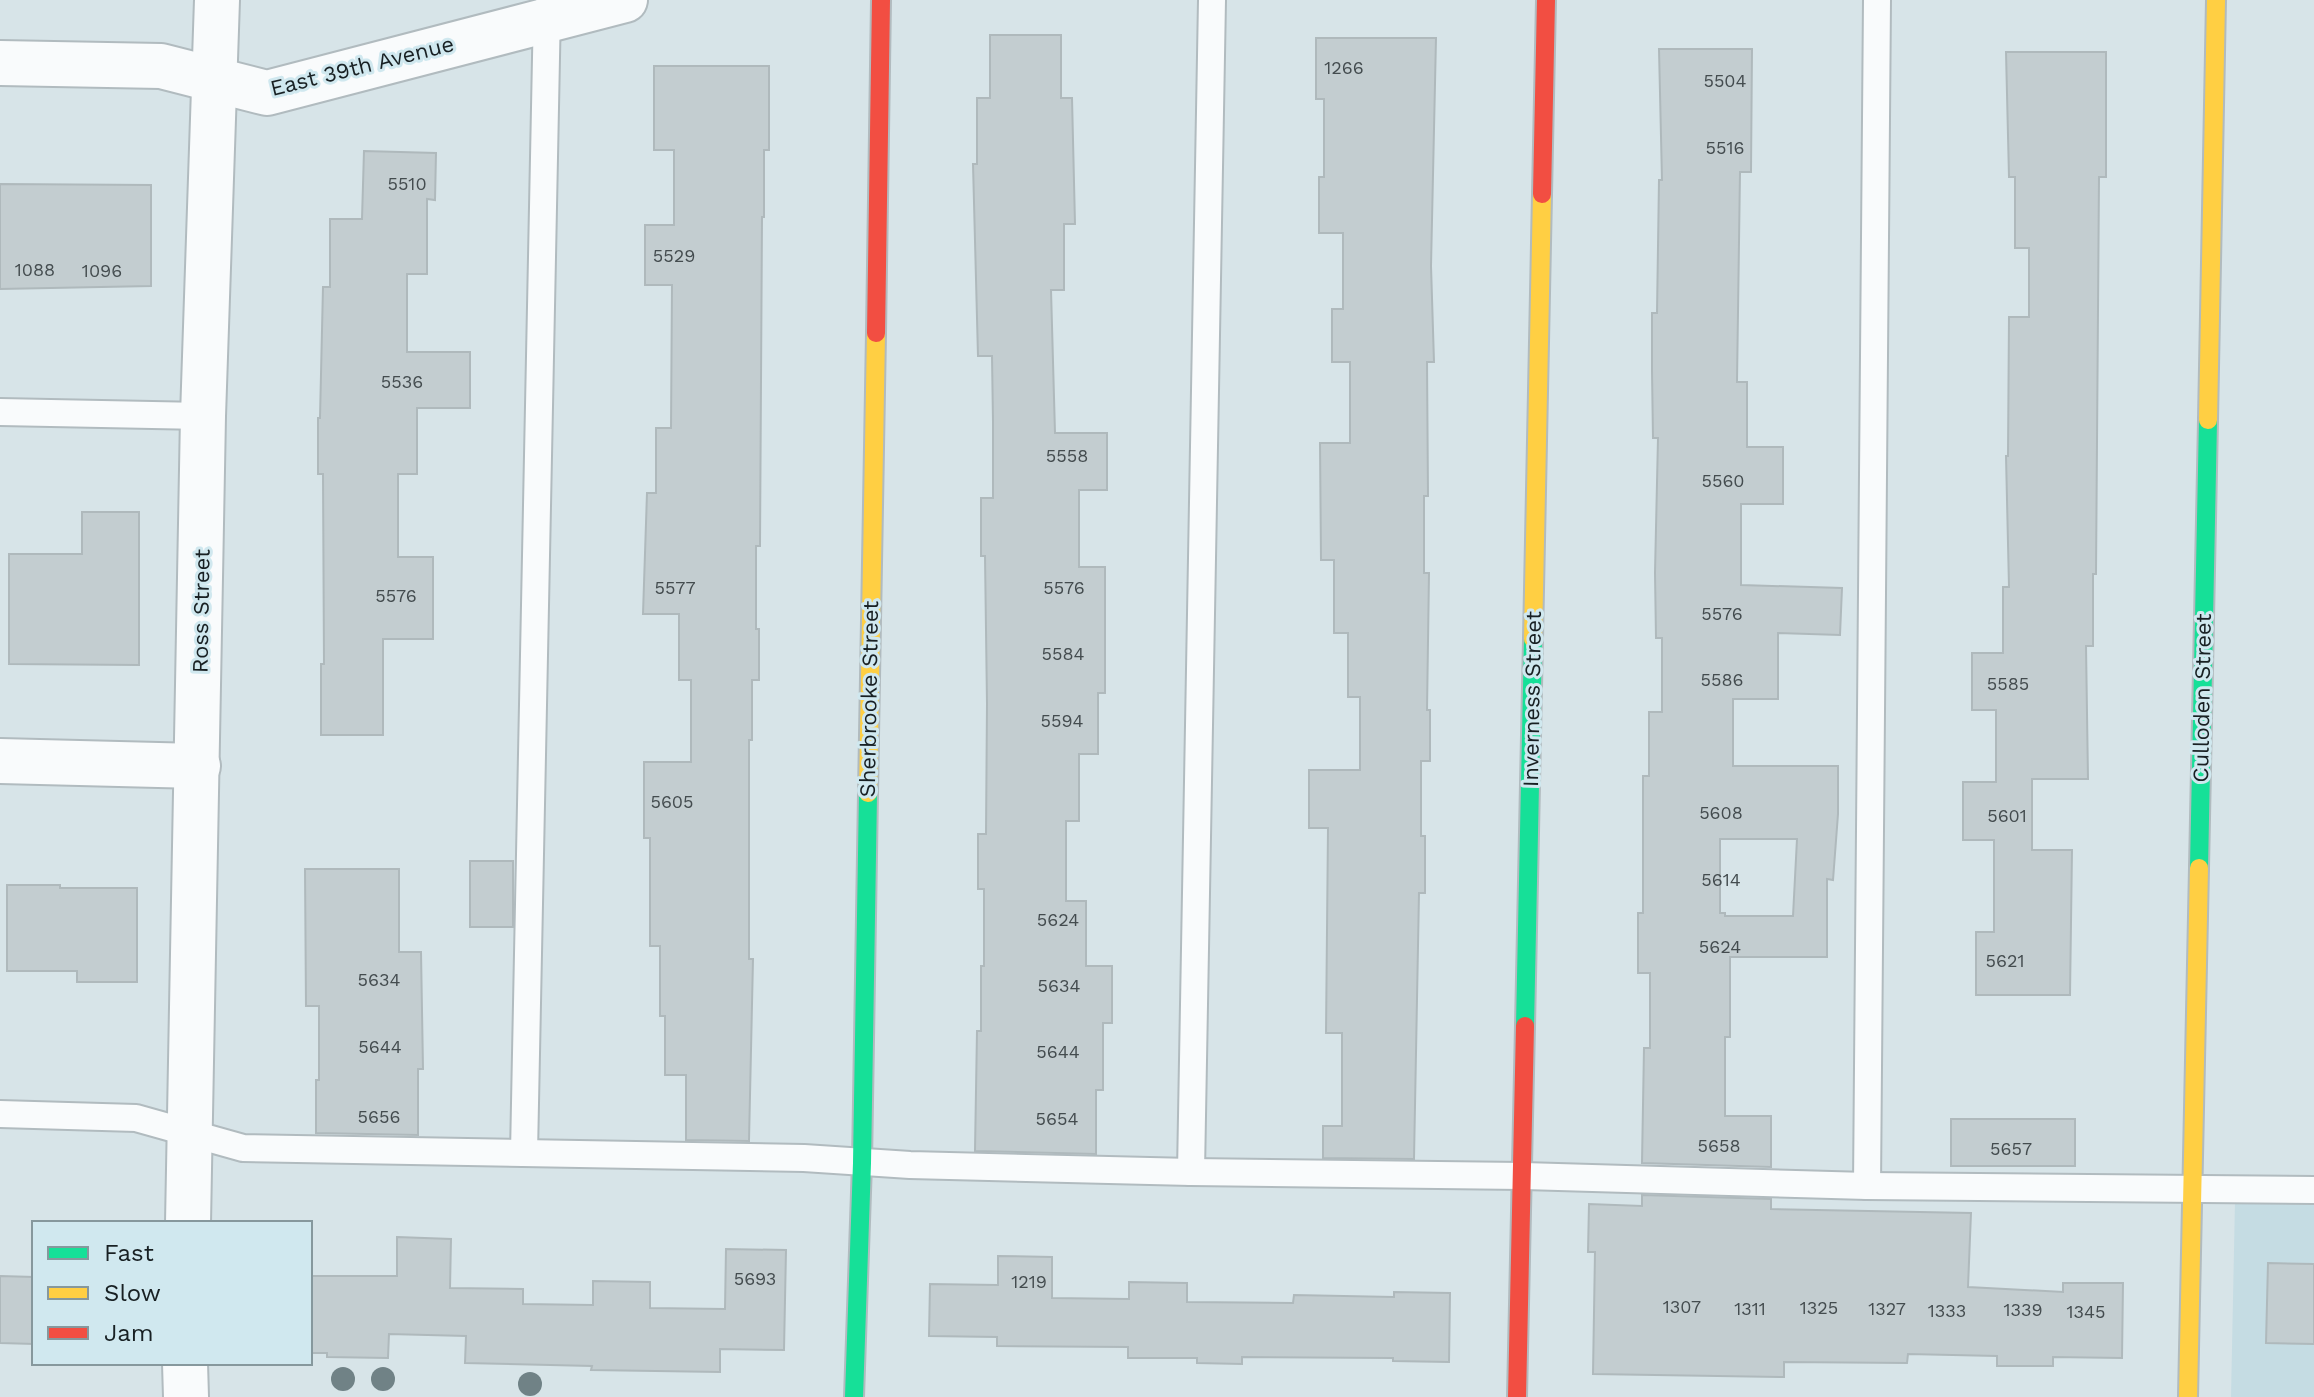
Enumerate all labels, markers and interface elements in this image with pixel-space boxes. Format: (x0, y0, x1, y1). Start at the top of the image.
street label: East 39th Avenue (268, 31, 456, 101)
house number: 1266 (1324, 57, 1364, 78)
house number: 5504 (1703, 70, 1747, 91)
house number: 5516 (1706, 137, 1744, 158)
house number: 5510 (387, 173, 427, 194)
house number: 5529 (653, 245, 695, 266)
house number: 1088 (15, 259, 55, 280)
house number: 1096 (82, 260, 122, 281)
house number: 5536 (381, 371, 423, 392)
house number: 5558 (1046, 445, 1088, 466)
house number: 5560 (1701, 470, 1745, 491)
street label: Ross Street (187, 549, 215, 673)
house number: 5577 (654, 577, 696, 598)
house number: 5576 (1043, 577, 1085, 598)
house number: 5576 (375, 585, 417, 606)
street label: Sherbrooke Street (855, 600, 883, 798)
house number: 5576 (1701, 603, 1743, 624)
street label: Inverness Street (1518, 611, 1546, 787)
street label: Culloden Street (2188, 613, 2216, 783)
house number: 5584 (1041, 643, 1085, 664)
house number: 5586 (1701, 669, 1743, 690)
house number: 5585 (1987, 673, 2029, 694)
house number: 5594 (1040, 710, 1084, 731)
house number: 5605 (650, 791, 694, 812)
house number: 5608 (1699, 802, 1743, 823)
house number: 5601 (1987, 805, 2027, 826)
house number: 5614 (1701, 869, 1741, 890)
house number: 5624 (1037, 909, 1079, 930)
house number: 5624 (1699, 936, 1741, 957)
house number: 5621 (1986, 950, 2024, 971)
house number: 5634 (358, 969, 400, 990)
house number: 5634 (1038, 975, 1080, 996)
house number: 5644 (358, 1036, 402, 1057)
house number: 5644 (1036, 1041, 1080, 1062)
house number: 5656 (358, 1106, 400, 1127)
house number: 5654 (1036, 1108, 1078, 1129)
house number: 5658 (1698, 1135, 1740, 1156)
house number: 5657 (1990, 1138, 2032, 1159)
legend (32, 1221, 312, 1365)
text: Fast (104, 1239, 154, 1267)
house number: 5693 (734, 1268, 776, 1289)
house number: 1219 (1011, 1271, 1047, 1292)
text: Slow (104, 1279, 161, 1307)
house number: 1307 (1663, 1296, 1701, 1317)
house number: 1325 (1800, 1297, 1838, 1318)
house number: 1311 (1734, 1298, 1766, 1319)
house number: 1327 (1868, 1298, 1906, 1319)
house number: 1339 (2003, 1299, 2043, 1320)
house number: 1333 (1928, 1300, 1966, 1321)
house number: 1345 (2067, 1301, 2106, 1322)
text: Jam (104, 1319, 154, 1347)

